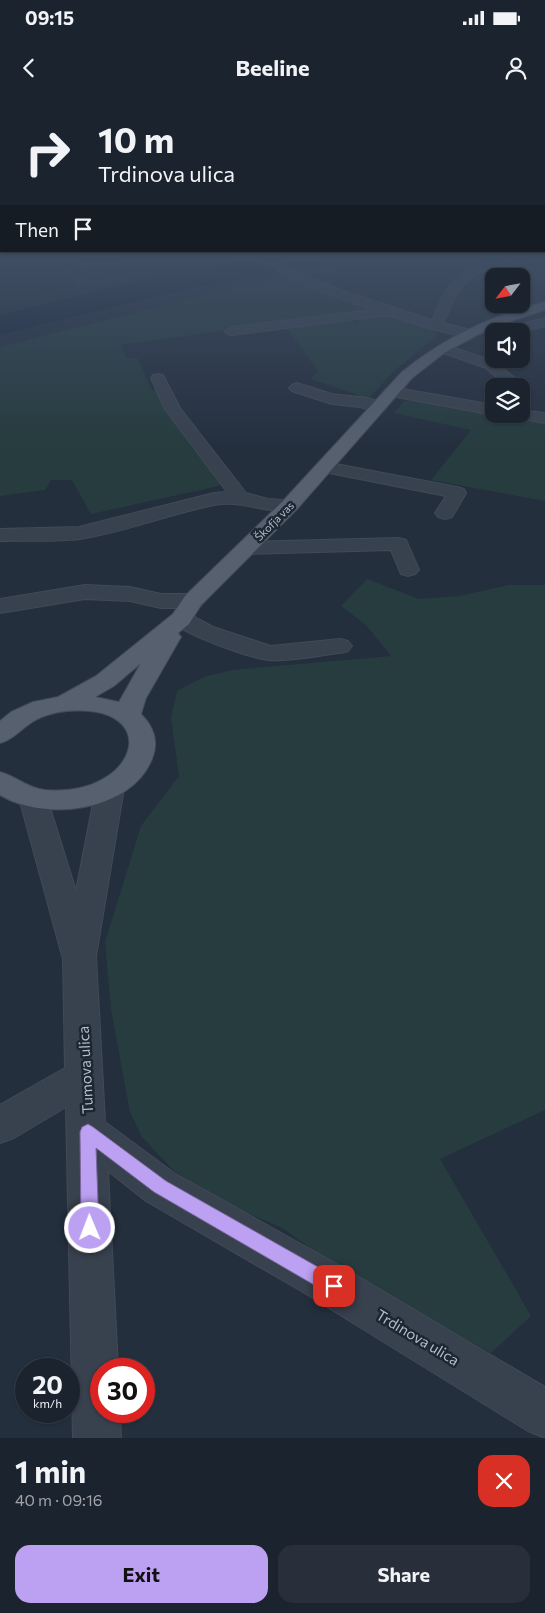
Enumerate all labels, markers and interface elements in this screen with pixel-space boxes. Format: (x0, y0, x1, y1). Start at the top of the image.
text: 09:15 (25, 6, 74, 29)
icon: back (15, 54, 43, 82)
text: Beeline (235, 54, 310, 81)
icon: person (502, 54, 530, 82)
text: 10 m (98, 117, 174, 160)
icon: right (15, 120, 80, 185)
text: Trdinova ulica (98, 160, 235, 187)
icon: arrive (69, 215, 97, 243)
text: Then (15, 218, 59, 241)
north arrow (485, 268, 530, 312)
map controls (485, 268, 530, 423)
button: sound (485, 323, 530, 368)
button: layers (485, 378, 530, 423)
street label: Škofja vas (251, 498, 296, 543)
street label: Tumova ulica (74, 1026, 96, 1114)
position arrow (63, 1201, 115, 1253)
pin (313, 1265, 355, 1307)
icon: arrive (320, 1272, 348, 1300)
street label: Trdinova ulica (373, 1305, 463, 1369)
speed limit sign: 30 (90, 1358, 155, 1423)
text: 20 (32, 1369, 63, 1399)
text: km/h (33, 1396, 62, 1410)
text: 1 min (15, 1452, 86, 1489)
button: close (478, 1455, 530, 1507)
text: 40 m · 09:16 (15, 1490, 102, 1509)
button: Exit (15, 1545, 268, 1603)
button: Share (278, 1545, 530, 1603)

